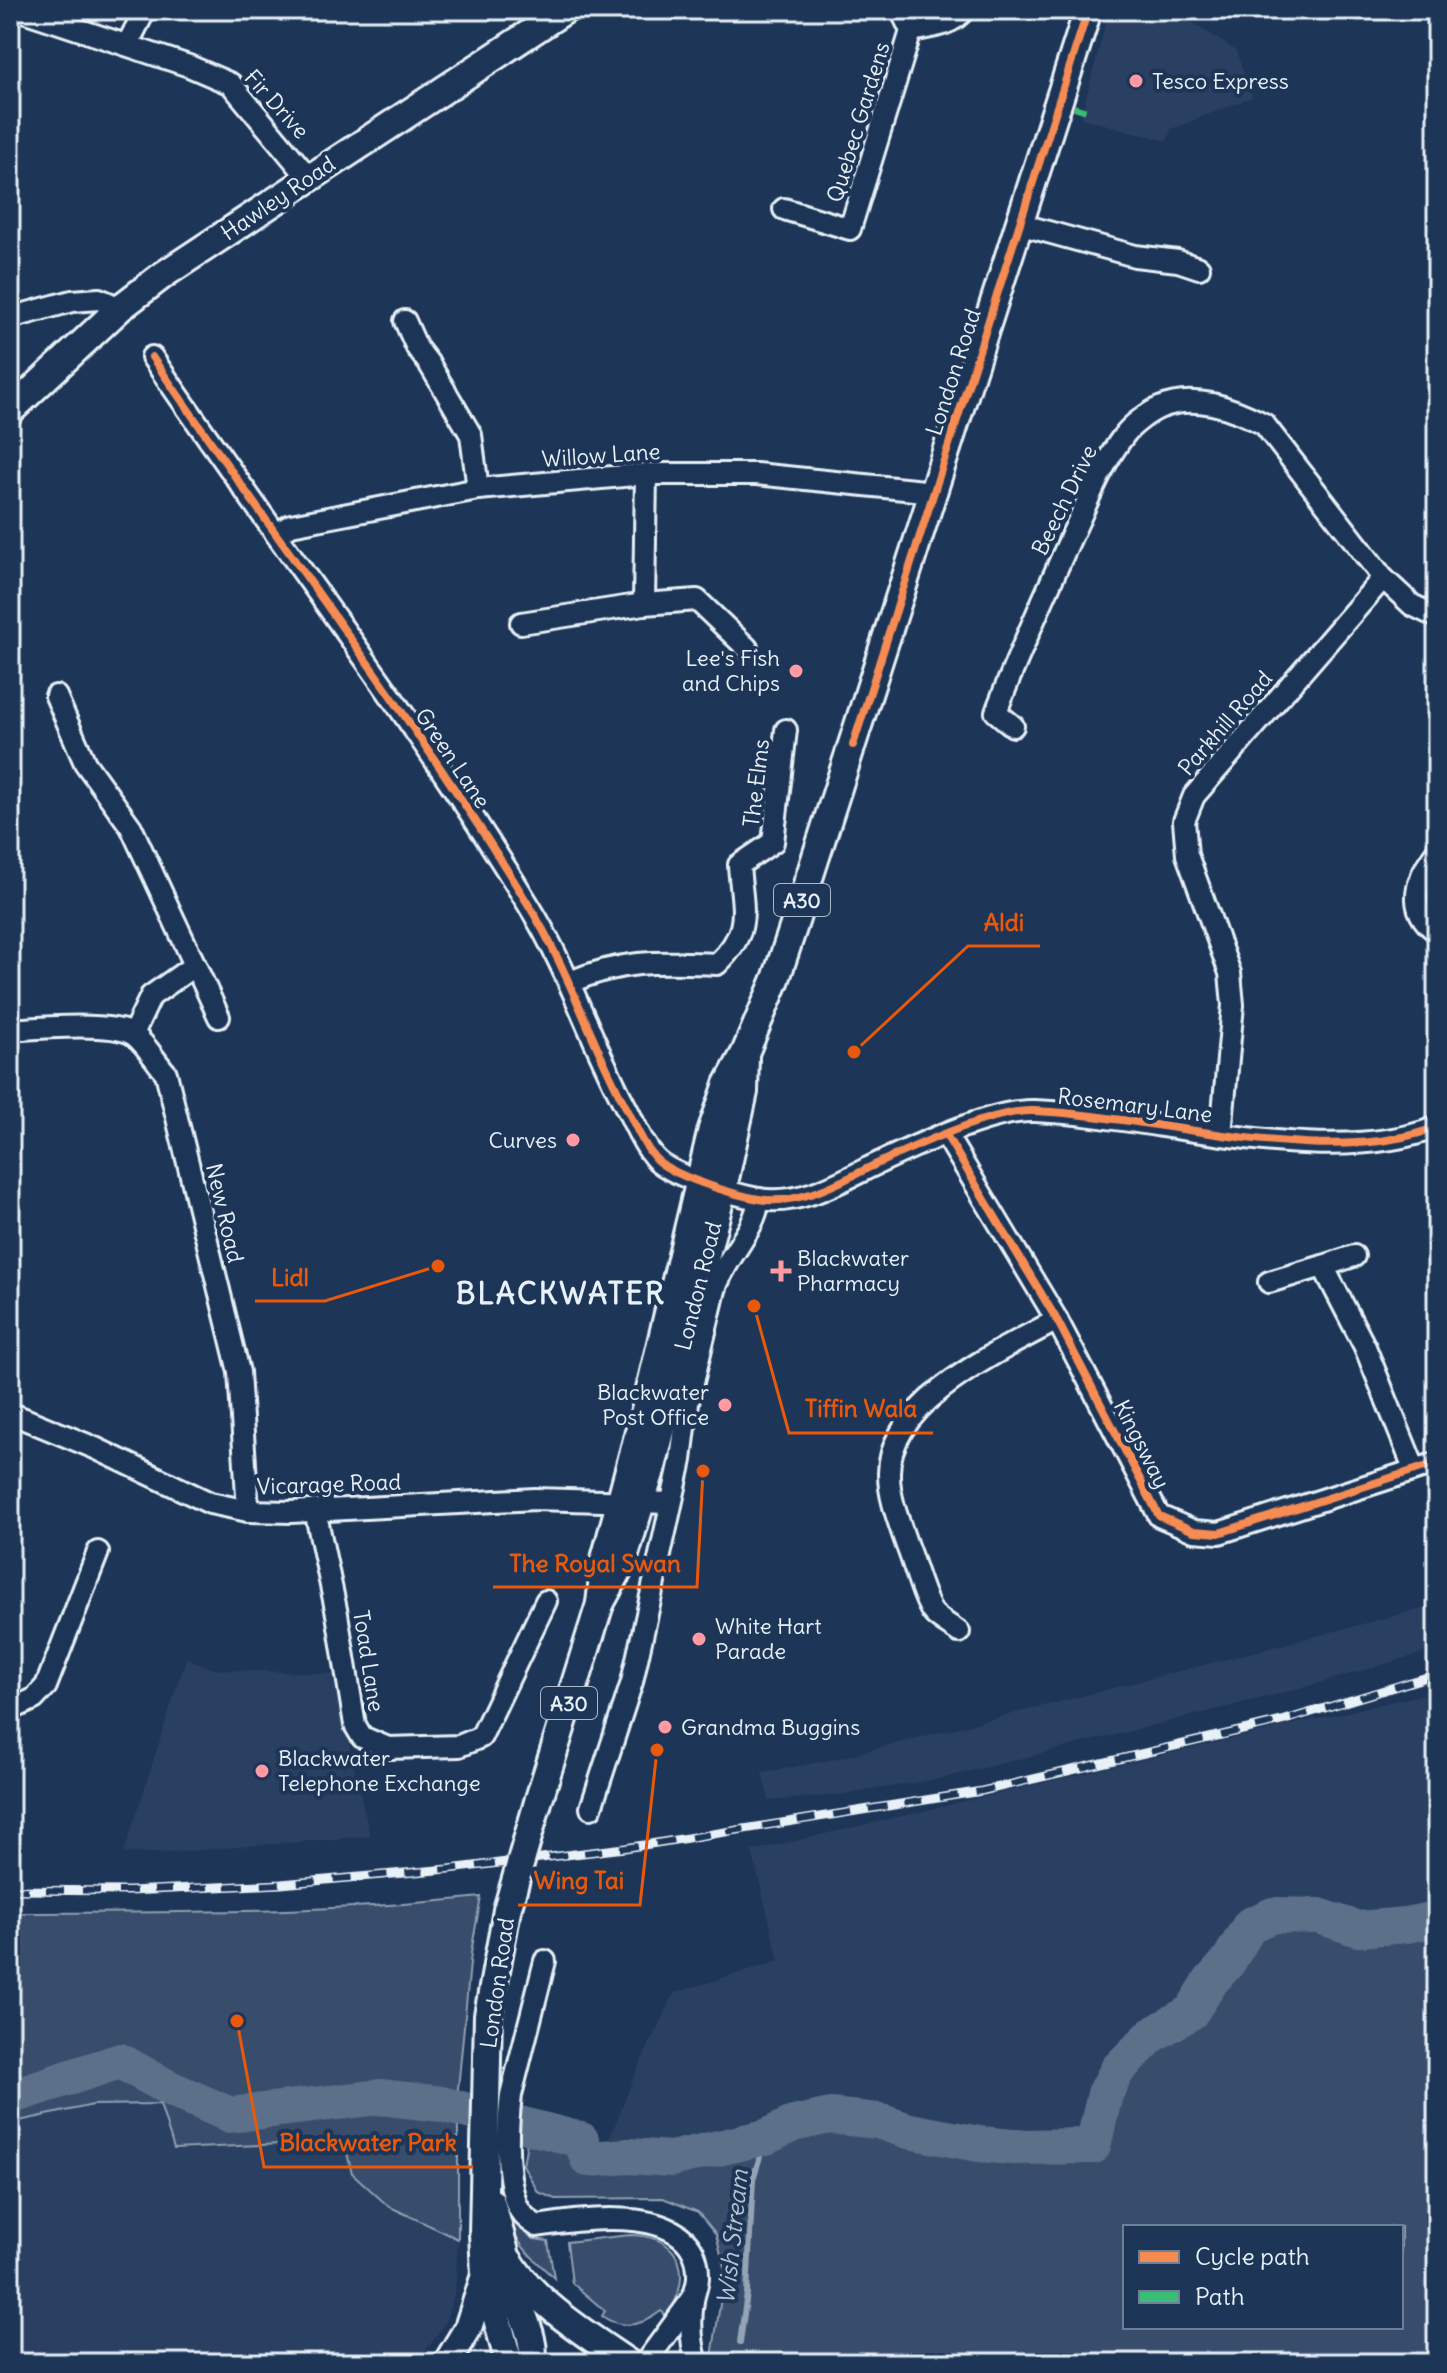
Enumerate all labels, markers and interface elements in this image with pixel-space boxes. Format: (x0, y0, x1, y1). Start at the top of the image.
street label: Quebec Gardens (820, 38, 896, 206)
street label: Fir Drive (239, 64, 315, 144)
place label: Tesco Express (1152, 67, 1289, 95)
marker: Tesco Express (1127, 72, 1145, 90)
street label: Hawley Road (216, 150, 340, 246)
street label: London Road (919, 305, 987, 439)
street label: Willow Lane (541, 437, 661, 473)
street label: Beech Drive (1025, 440, 1103, 560)
place label: Lee's Fish and Chips (682, 644, 780, 697)
marker: Lee's Fish and Chips (787, 662, 805, 680)
street label: Parkhill Road (1172, 665, 1278, 781)
street label: Green Lane (409, 703, 497, 813)
street label: The Elms (737, 737, 775, 829)
road number: A30 (774, 884, 830, 916)
callout: Aldi (968, 898, 1040, 946)
text: Aldi (984, 907, 1024, 937)
street label: Rosemary Lane (1056, 1082, 1214, 1128)
place label: Curves (488, 1126, 557, 1154)
marker: Curves (564, 1131, 582, 1149)
street label: New Road (200, 1161, 250, 1265)
street label: London Road (668, 1219, 728, 1353)
place label: Blackwater Pharmacy (797, 1244, 909, 1297)
callout: Lidl (255, 1253, 325, 1301)
text: Lidl (271, 1262, 309, 1292)
marker: Blackwater Pharmacy (772, 1262, 790, 1280)
district label: BLACKWATER (456, 1274, 666, 1312)
place label: Blackwater Post Office (597, 1378, 709, 1431)
callout: Tiffin Wala (789, 1385, 933, 1433)
text: Tiffin Wala (805, 1393, 918, 1423)
street label: Kingsway (1108, 1395, 1176, 1493)
marker: Blackwater Post Office (716, 1396, 734, 1414)
street label: Vicarage Road (256, 1467, 402, 1501)
callout: The Royal Swan (493, 1539, 697, 1587)
text: The Royal Swan (509, 1548, 681, 1578)
street label: Toad Lane (347, 1608, 391, 1714)
place label: White Hart Parade (715, 1612, 822, 1665)
marker: White Hart Parade (690, 1630, 708, 1648)
road number: A30 (541, 1687, 597, 1719)
place label: Grandma Buggins (681, 1713, 860, 1741)
marker: Grandma Buggins (656, 1718, 674, 1736)
place label: Blackwater Telephone Exchange (278, 1744, 481, 1797)
marker: Blackwater Telephone Exchange (253, 1762, 271, 1780)
callout: Wing Tai (518, 1857, 640, 1905)
text: Wing Tai (534, 1865, 624, 1895)
street label: London Road (474, 1916, 520, 2050)
callout: Blackwater Park (264, 2119, 473, 2167)
text: Blackwater Park (279, 2127, 457, 2157)
water label: Wish Stream (710, 2167, 754, 2306)
legend (1123, 2225, 1403, 2329)
text: Cycle path (1195, 2241, 1310, 2271)
text: Path (1195, 2281, 1245, 2311)

